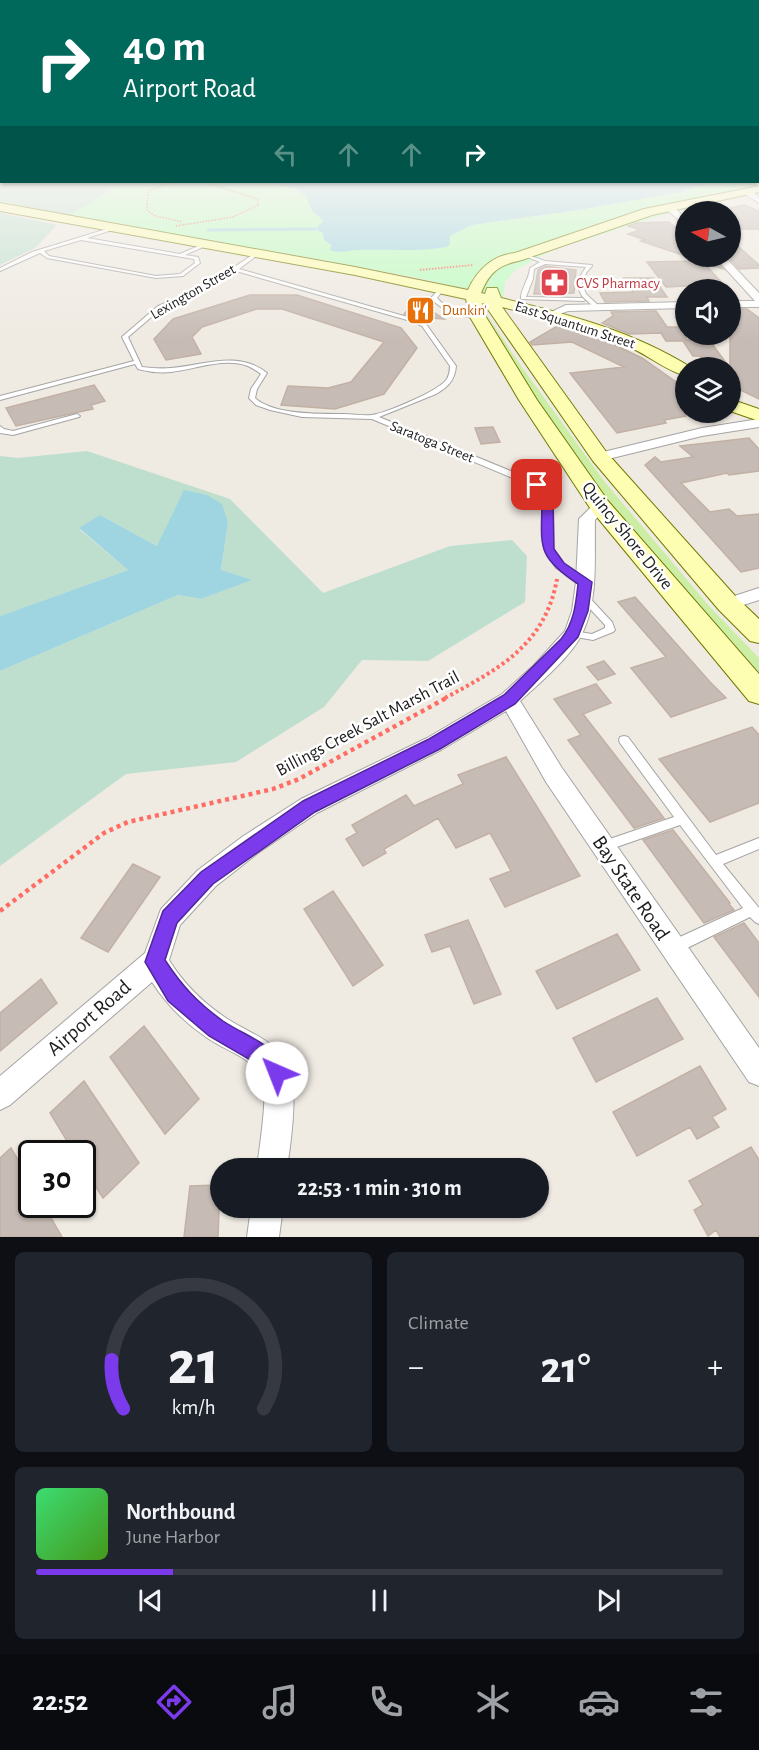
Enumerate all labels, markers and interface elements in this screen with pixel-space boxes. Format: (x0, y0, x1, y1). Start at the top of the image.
icon: right (24, 24, 102, 102)
text: 40 m (123, 26, 206, 68)
text: Airport Road (123, 75, 256, 102)
icon: left (269, 138, 302, 171)
icon: ahead (332, 138, 365, 171)
icon: ahead (395, 138, 428, 171)
icon: right (458, 138, 491, 171)
north arrow (675, 201, 741, 267)
map controls (675, 201, 741, 423)
street label: Lexington Street (148, 262, 238, 322)
pharmacy icon: CVS Pharmacy (539, 267, 571, 299)
place label: CVS Pharmacy (576, 276, 661, 291)
button: sound (675, 279, 741, 345)
restaurant icon: Dunkin' (405, 294, 437, 326)
street label: East Squantum Street (513, 299, 637, 352)
place label: Dunkin' (442, 303, 487, 318)
button: layers (675, 357, 741, 423)
street label: Saratoga Street (388, 418, 476, 466)
pin (511, 459, 562, 510)
icon: arrive (520, 468, 553, 501)
street label: Quincy Shore Drive (578, 479, 676, 593)
street label: Billings Creek Salt Marsh Trail (273, 668, 463, 780)
street label: Bay State Road (589, 832, 674, 944)
street label: Airport Road (43, 976, 135, 1060)
position arrow (245, 1041, 309, 1105)
speed limit sign: 30 (18, 1140, 96, 1218)
text: 22:53 · 1 min · 310 m (297, 1177, 462, 1199)
text: Climate (408, 1313, 469, 1333)
text: 21 (168, 1333, 219, 1395)
text: 21° (540, 1346, 591, 1391)
text: − (408, 1351, 424, 1384)
text: + (707, 1351, 723, 1384)
text: km/h (171, 1397, 216, 1418)
text: Northbound (126, 1501, 235, 1523)
text: June Harbor (126, 1527, 220, 1547)
icon: previous (134, 1584, 167, 1617)
icon: pause (363, 1584, 396, 1617)
icon: next (592, 1584, 625, 1617)
icon: directions (153, 1681, 195, 1723)
icon: music (259, 1681, 301, 1723)
icon: phone (365, 1681, 407, 1723)
icon: climate (472, 1681, 514, 1723)
icon: car (578, 1681, 620, 1723)
icon: filters (685, 1681, 727, 1723)
text: 22:52 (32, 1688, 88, 1715)

